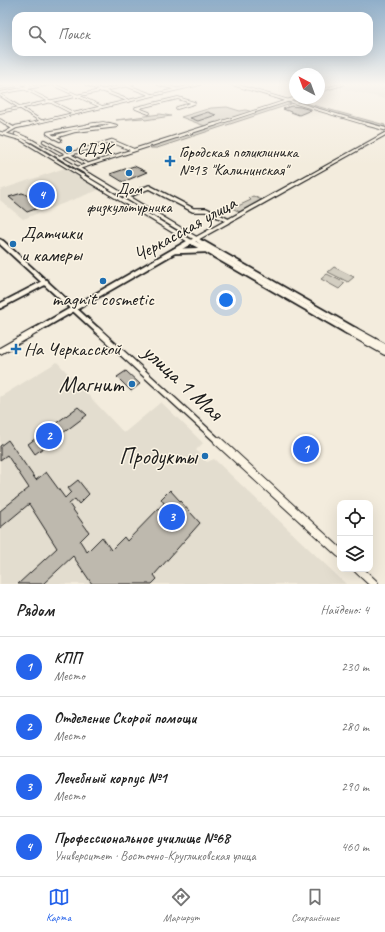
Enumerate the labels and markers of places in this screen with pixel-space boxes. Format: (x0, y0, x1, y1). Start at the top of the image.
place label: СДЭК (77, 139, 115, 159)
place label: Городская поликлиника №13 "Калининская" (179, 142, 300, 180)
marker: СДЭК (64, 144, 74, 154)
marker: Городская поликлиника №13 "Калининская" (164, 155, 176, 167)
marker: Дом физкультурника (124, 168, 134, 178)
place label: Дом физкультурника (86, 179, 173, 217)
pin: 4 (29, 180, 55, 210)
place label: Датчики и камеры (21, 221, 84, 267)
marker: Датчики и камеры (8, 239, 18, 249)
marker: magnit cosmetic (98, 276, 108, 286)
place label: magnit cosmetic (52, 287, 155, 311)
place label: На Черкасской (24, 337, 122, 361)
marker: На Черкасской (11, 344, 21, 354)
place label: Магнит (59, 370, 125, 399)
marker: Магнит (127, 379, 137, 389)
pin: 2 (36, 421, 62, 451)
pin: 1 (293, 434, 319, 464)
place label: Продукты (119, 442, 199, 471)
marker: Продукты (200, 451, 210, 461)
pin: 3 (159, 502, 185, 532)

